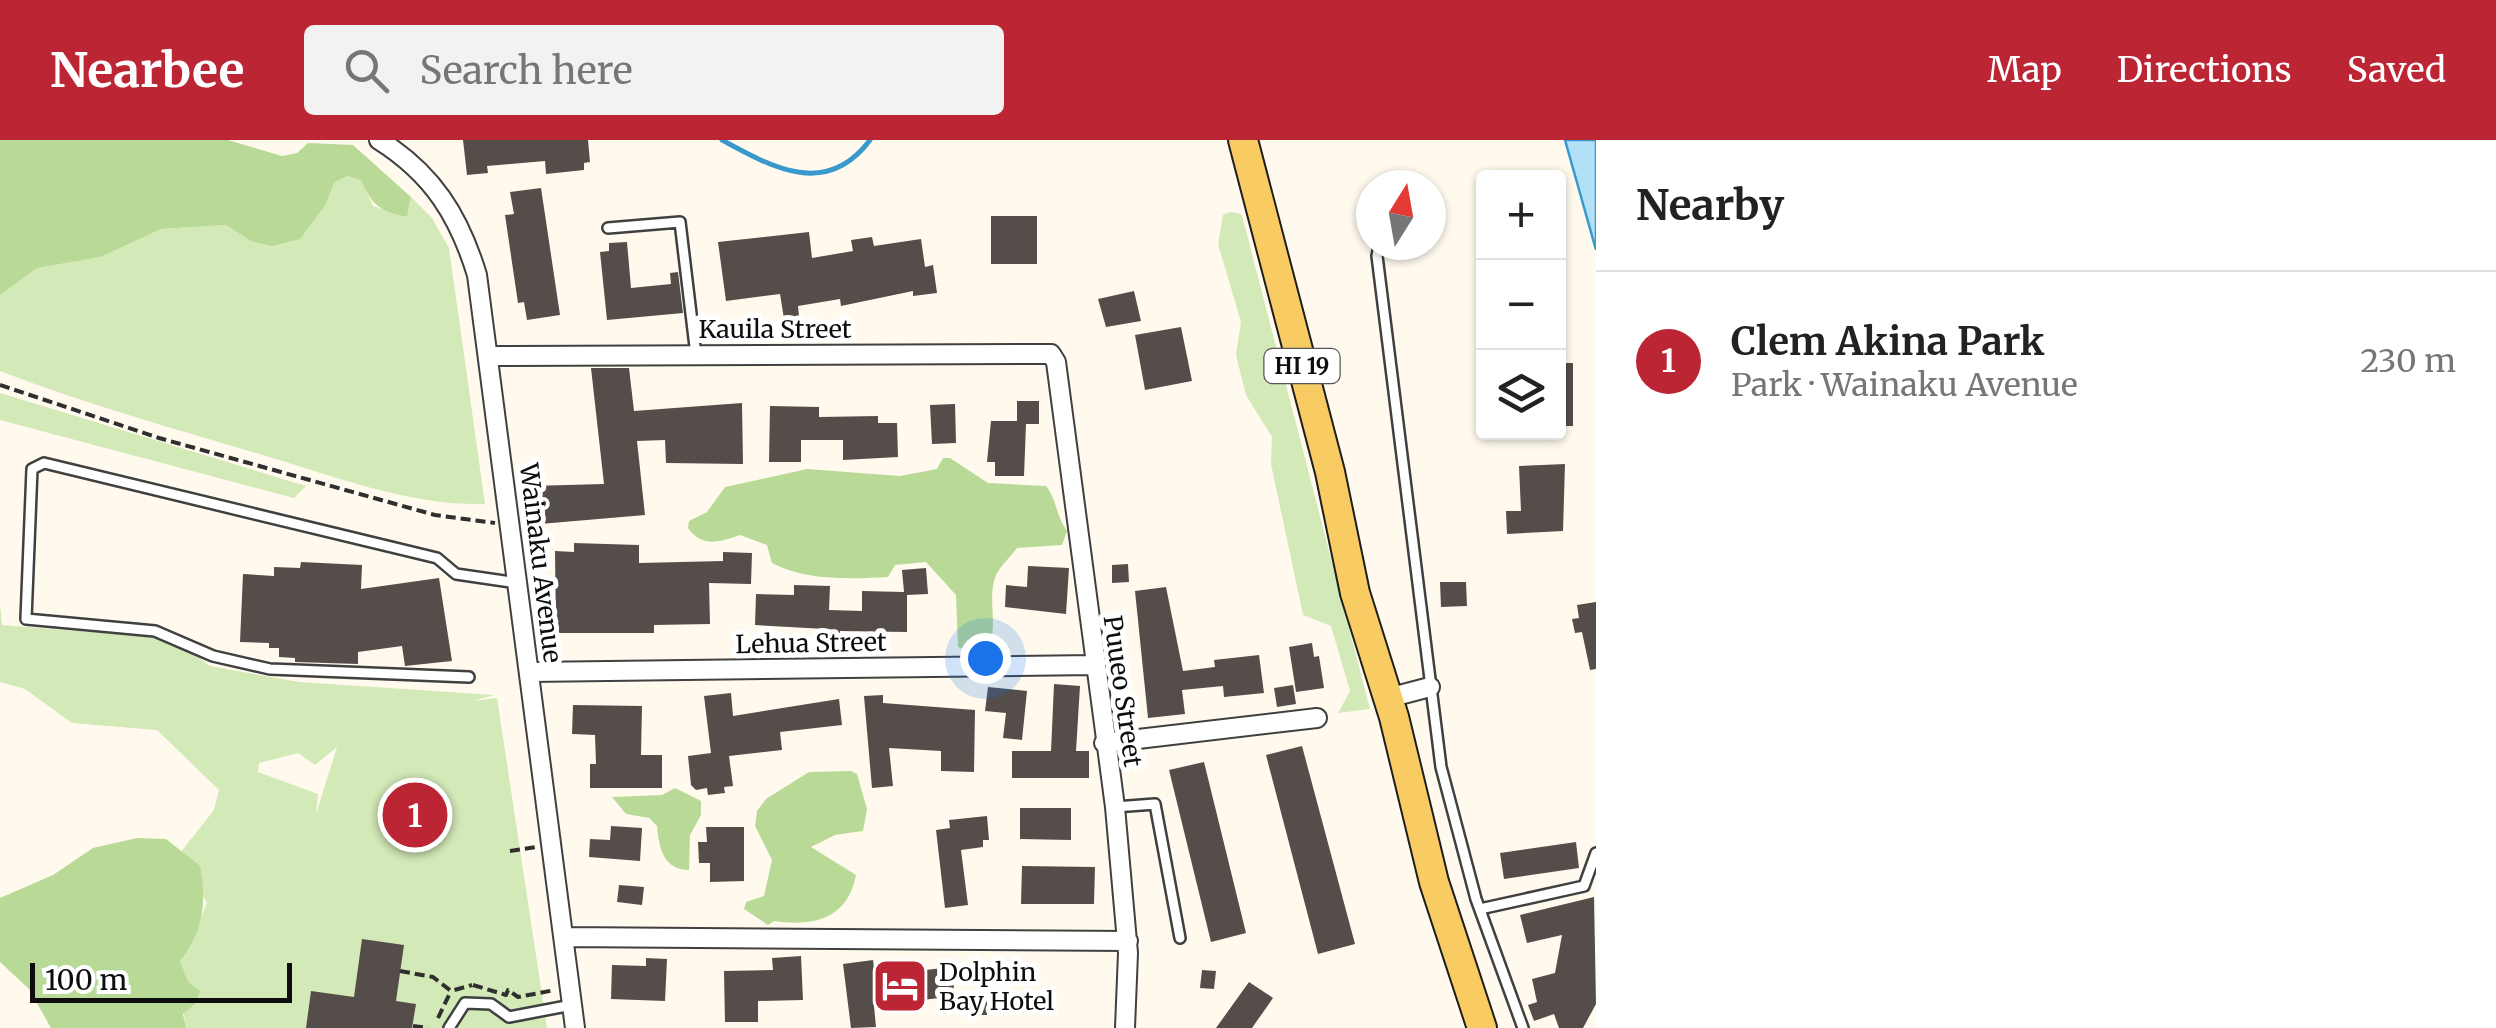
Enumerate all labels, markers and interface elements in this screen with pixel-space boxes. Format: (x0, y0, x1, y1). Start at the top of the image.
search box (304, 25, 1004, 115)
text: Nearbee (50, 40, 244, 100)
icon: search (339, 43, 394, 98)
text: Search here (419, 47, 633, 94)
text: Map (1987, 48, 2062, 92)
text: Directions (2117, 48, 2292, 92)
text: Saved (2347, 48, 2446, 92)
north arrow (1356, 170, 1446, 260)
map controls (1476, 170, 1566, 440)
button: + (1476, 170, 1566, 260)
text: Nearby (1636, 179, 1784, 231)
button: − (1476, 260, 1566, 350)
street label: Kauila Street (698, 313, 852, 345)
text: Clem Akina Park (1731, 318, 2044, 365)
text: 1 (1661, 341, 1676, 381)
text: 230 m (2360, 341, 2456, 381)
road number: HI 19 (1264, 349, 1340, 383)
button: layers (1476, 350, 1566, 440)
text: Park · Wainaku Avenue (1731, 365, 2078, 405)
street label: Wainaku Avenue (513, 460, 569, 665)
street label: Puueo Street (1097, 613, 1149, 769)
street label: Lehua Street (735, 626, 887, 660)
your location (960, 633, 1011, 684)
pin: 1 (382, 778, 448, 852)
hotel icon: Dolphin Bay Hotel (870, 956, 930, 1016)
place label: Dolphin Bay Hotel (939, 956, 1054, 1017)
scale bar (30, 958, 292, 1002)
text: 100 m (45, 962, 127, 998)

